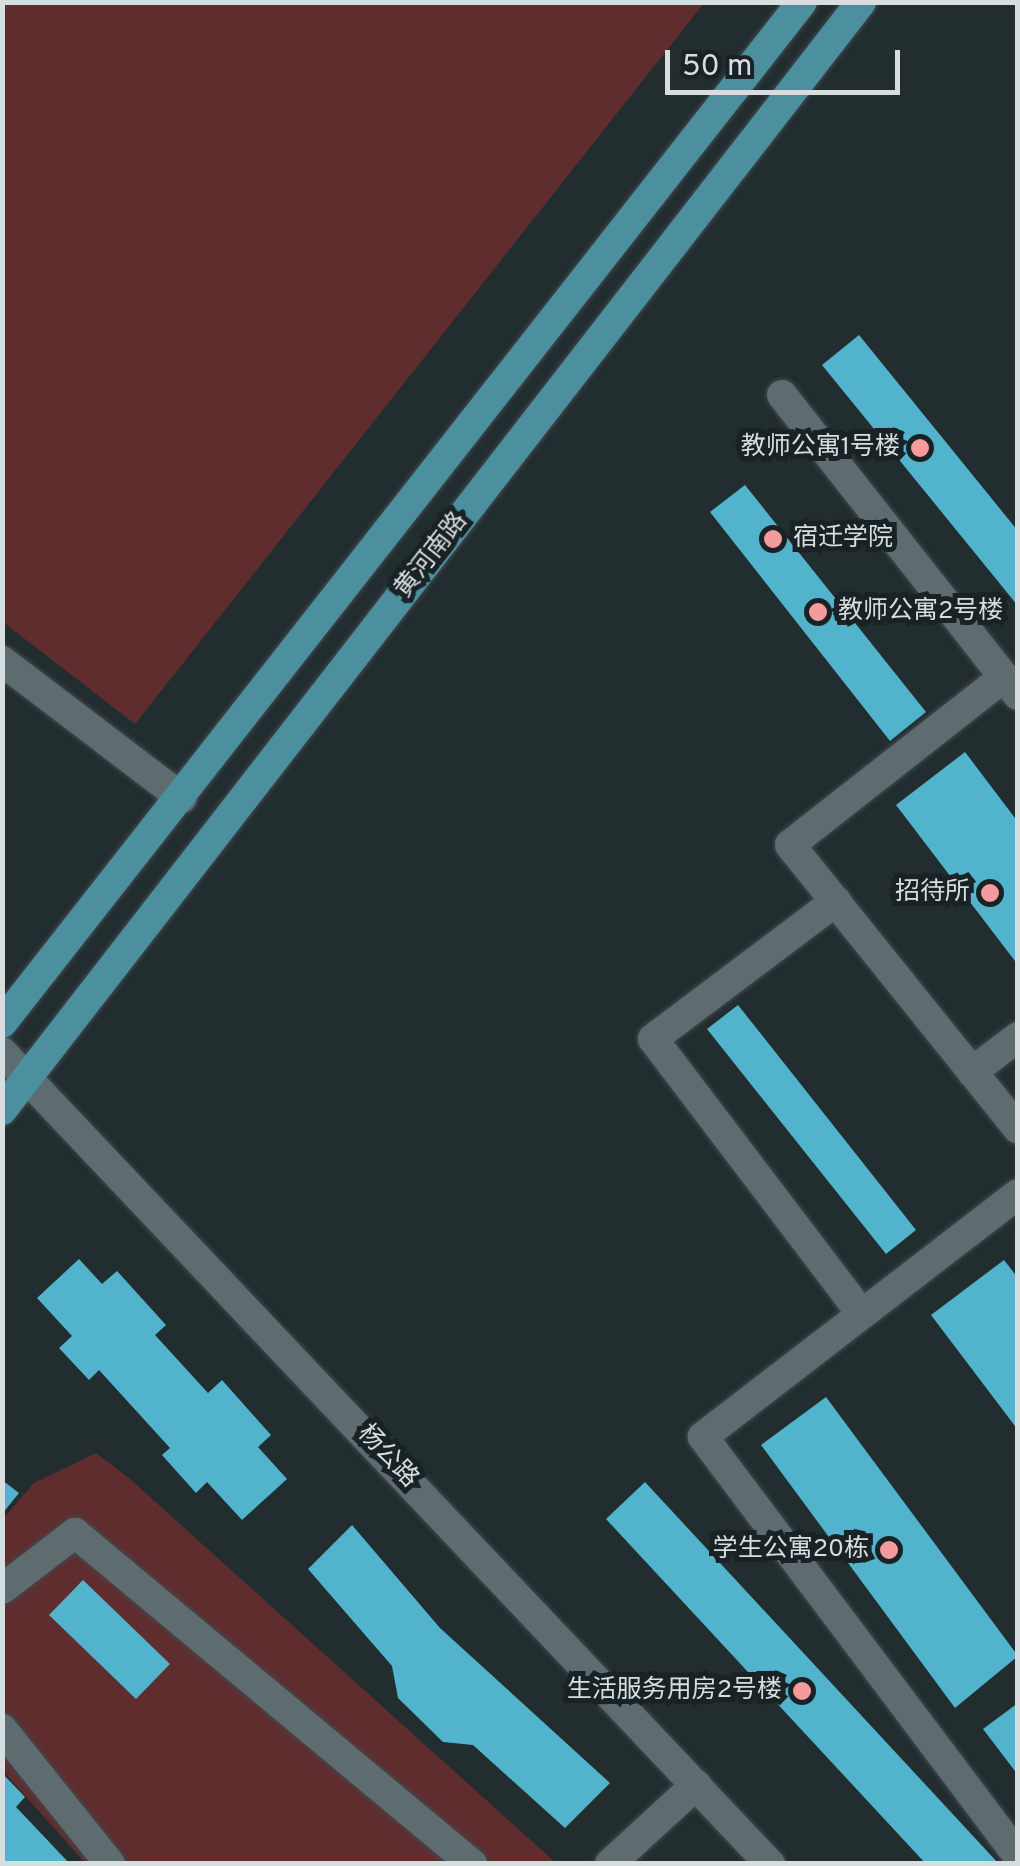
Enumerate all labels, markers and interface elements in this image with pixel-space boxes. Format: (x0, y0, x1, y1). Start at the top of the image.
scale bar (670, 30, 905, 92)
text: 50 m (682, 49, 752, 86)
place label: 教师公寓1号楼 (741, 433, 900, 463)
marker: 教师公寓1号楼 (909, 437, 931, 459)
street label: 黄河南路 (389, 507, 475, 605)
place label: 宿迁学院 (793, 524, 893, 554)
marker: 宿迁学院 (762, 528, 784, 550)
place label: 教师公寓2号楼 (838, 597, 1003, 627)
marker: 教师公寓2号楼 (807, 601, 829, 623)
place label: 招待所 (895, 878, 970, 908)
marker: 招待所 (979, 882, 1001, 904)
street label: 杨公路 (350, 1419, 424, 1495)
place label: 学生公寓20栋 (713, 1535, 869, 1565)
marker: 学生公寓20栋 (878, 1539, 900, 1561)
place label: 生活服务用房2号楼 (567, 1676, 782, 1706)
marker: 生活服务用房2号楼 (791, 1680, 813, 1702)

